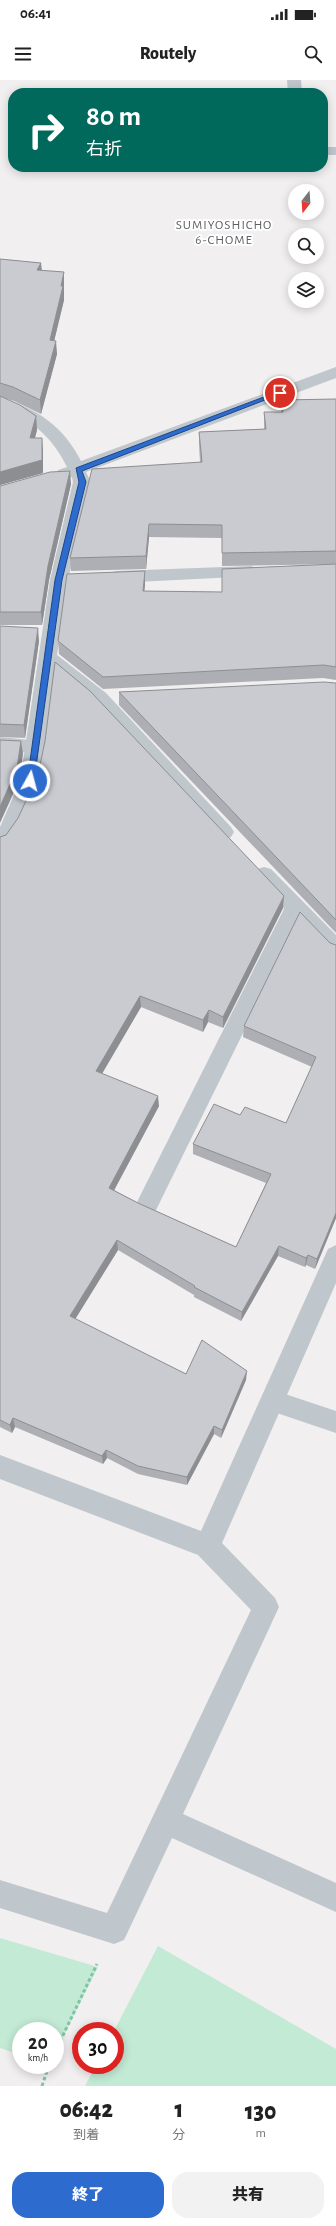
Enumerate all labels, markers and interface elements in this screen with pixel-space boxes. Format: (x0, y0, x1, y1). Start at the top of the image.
text: 06:41 (20, 6, 51, 21)
icon: menu (12, 43, 34, 65)
icon: search (302, 43, 324, 65)
text: Routely (140, 45, 196, 63)
text: 80 m (86, 103, 141, 131)
icon: right (20, 104, 72, 156)
text: 右折 (86, 141, 122, 159)
north arrow (288, 184, 324, 220)
map controls (288, 184, 324, 308)
district label: SUMIYOSHICHO 6-CHOME (176, 219, 272, 247)
button: search (288, 228, 324, 264)
button: layers (288, 272, 324, 308)
pin (263, 376, 297, 410)
icon: arrive (269, 382, 291, 404)
position arrow (9, 760, 51, 802)
speed limit sign: 30 (72, 2022, 124, 2074)
text: 20 (28, 2033, 48, 2053)
text: km/h (28, 2053, 48, 2063)
text: 06:42 (59, 2098, 113, 2122)
text: 1 (174, 2098, 183, 2122)
text: 130 (245, 2100, 277, 2124)
text: m (255, 2127, 266, 2140)
text: 到着 (73, 2129, 99, 2142)
text: 分 (172, 2129, 185, 2142)
button: 終了 (12, 2172, 164, 2218)
button: 共有 (172, 2172, 324, 2218)

